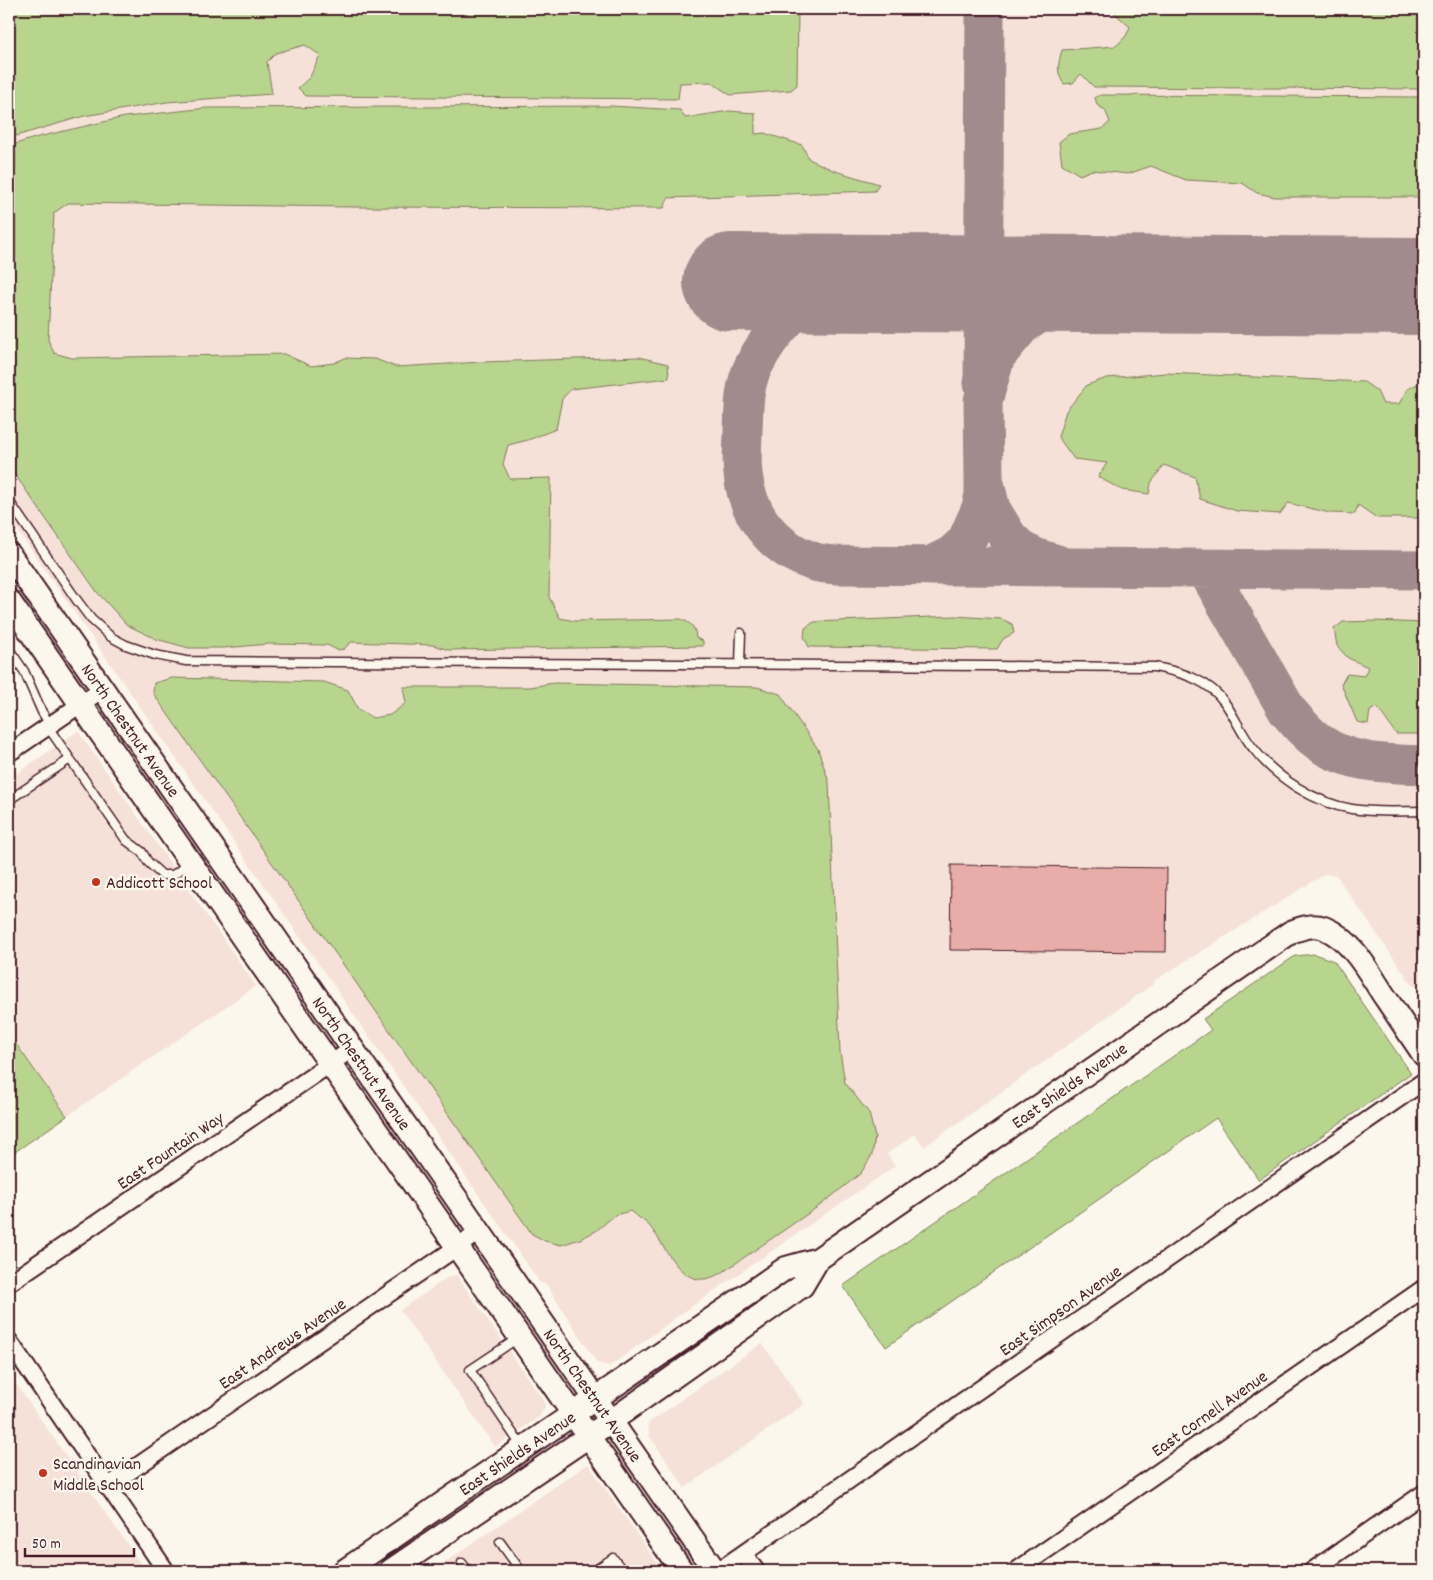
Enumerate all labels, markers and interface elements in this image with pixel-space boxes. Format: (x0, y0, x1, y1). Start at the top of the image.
street label: North Chestnut Avenue (73, 660, 185, 803)
place label: Addicott School (106, 872, 213, 897)
marker: Addicott School (90, 876, 102, 888)
street label: North Chestnut Avenue (304, 993, 416, 1136)
street label: East Shields Avenue (1008, 1038, 1133, 1136)
street label: East Fountain Way (113, 1107, 230, 1197)
street label: East Simpson Avenue (995, 1260, 1128, 1364)
street label: East Andrews Avenue (215, 1293, 352, 1397)
street label: North Chestnut Avenue (535, 1325, 647, 1468)
street label: East Cornell Avenue (1147, 1366, 1274, 1464)
street label: East Shields Avenue (455, 1407, 582, 1503)
place label: Scandinavian Middle School (53, 1453, 144, 1499)
marker: Scandinavian Middle School (37, 1467, 49, 1479)
scale bar (25, 1525, 134, 1557)
text: 50 m (32, 1534, 61, 1556)

